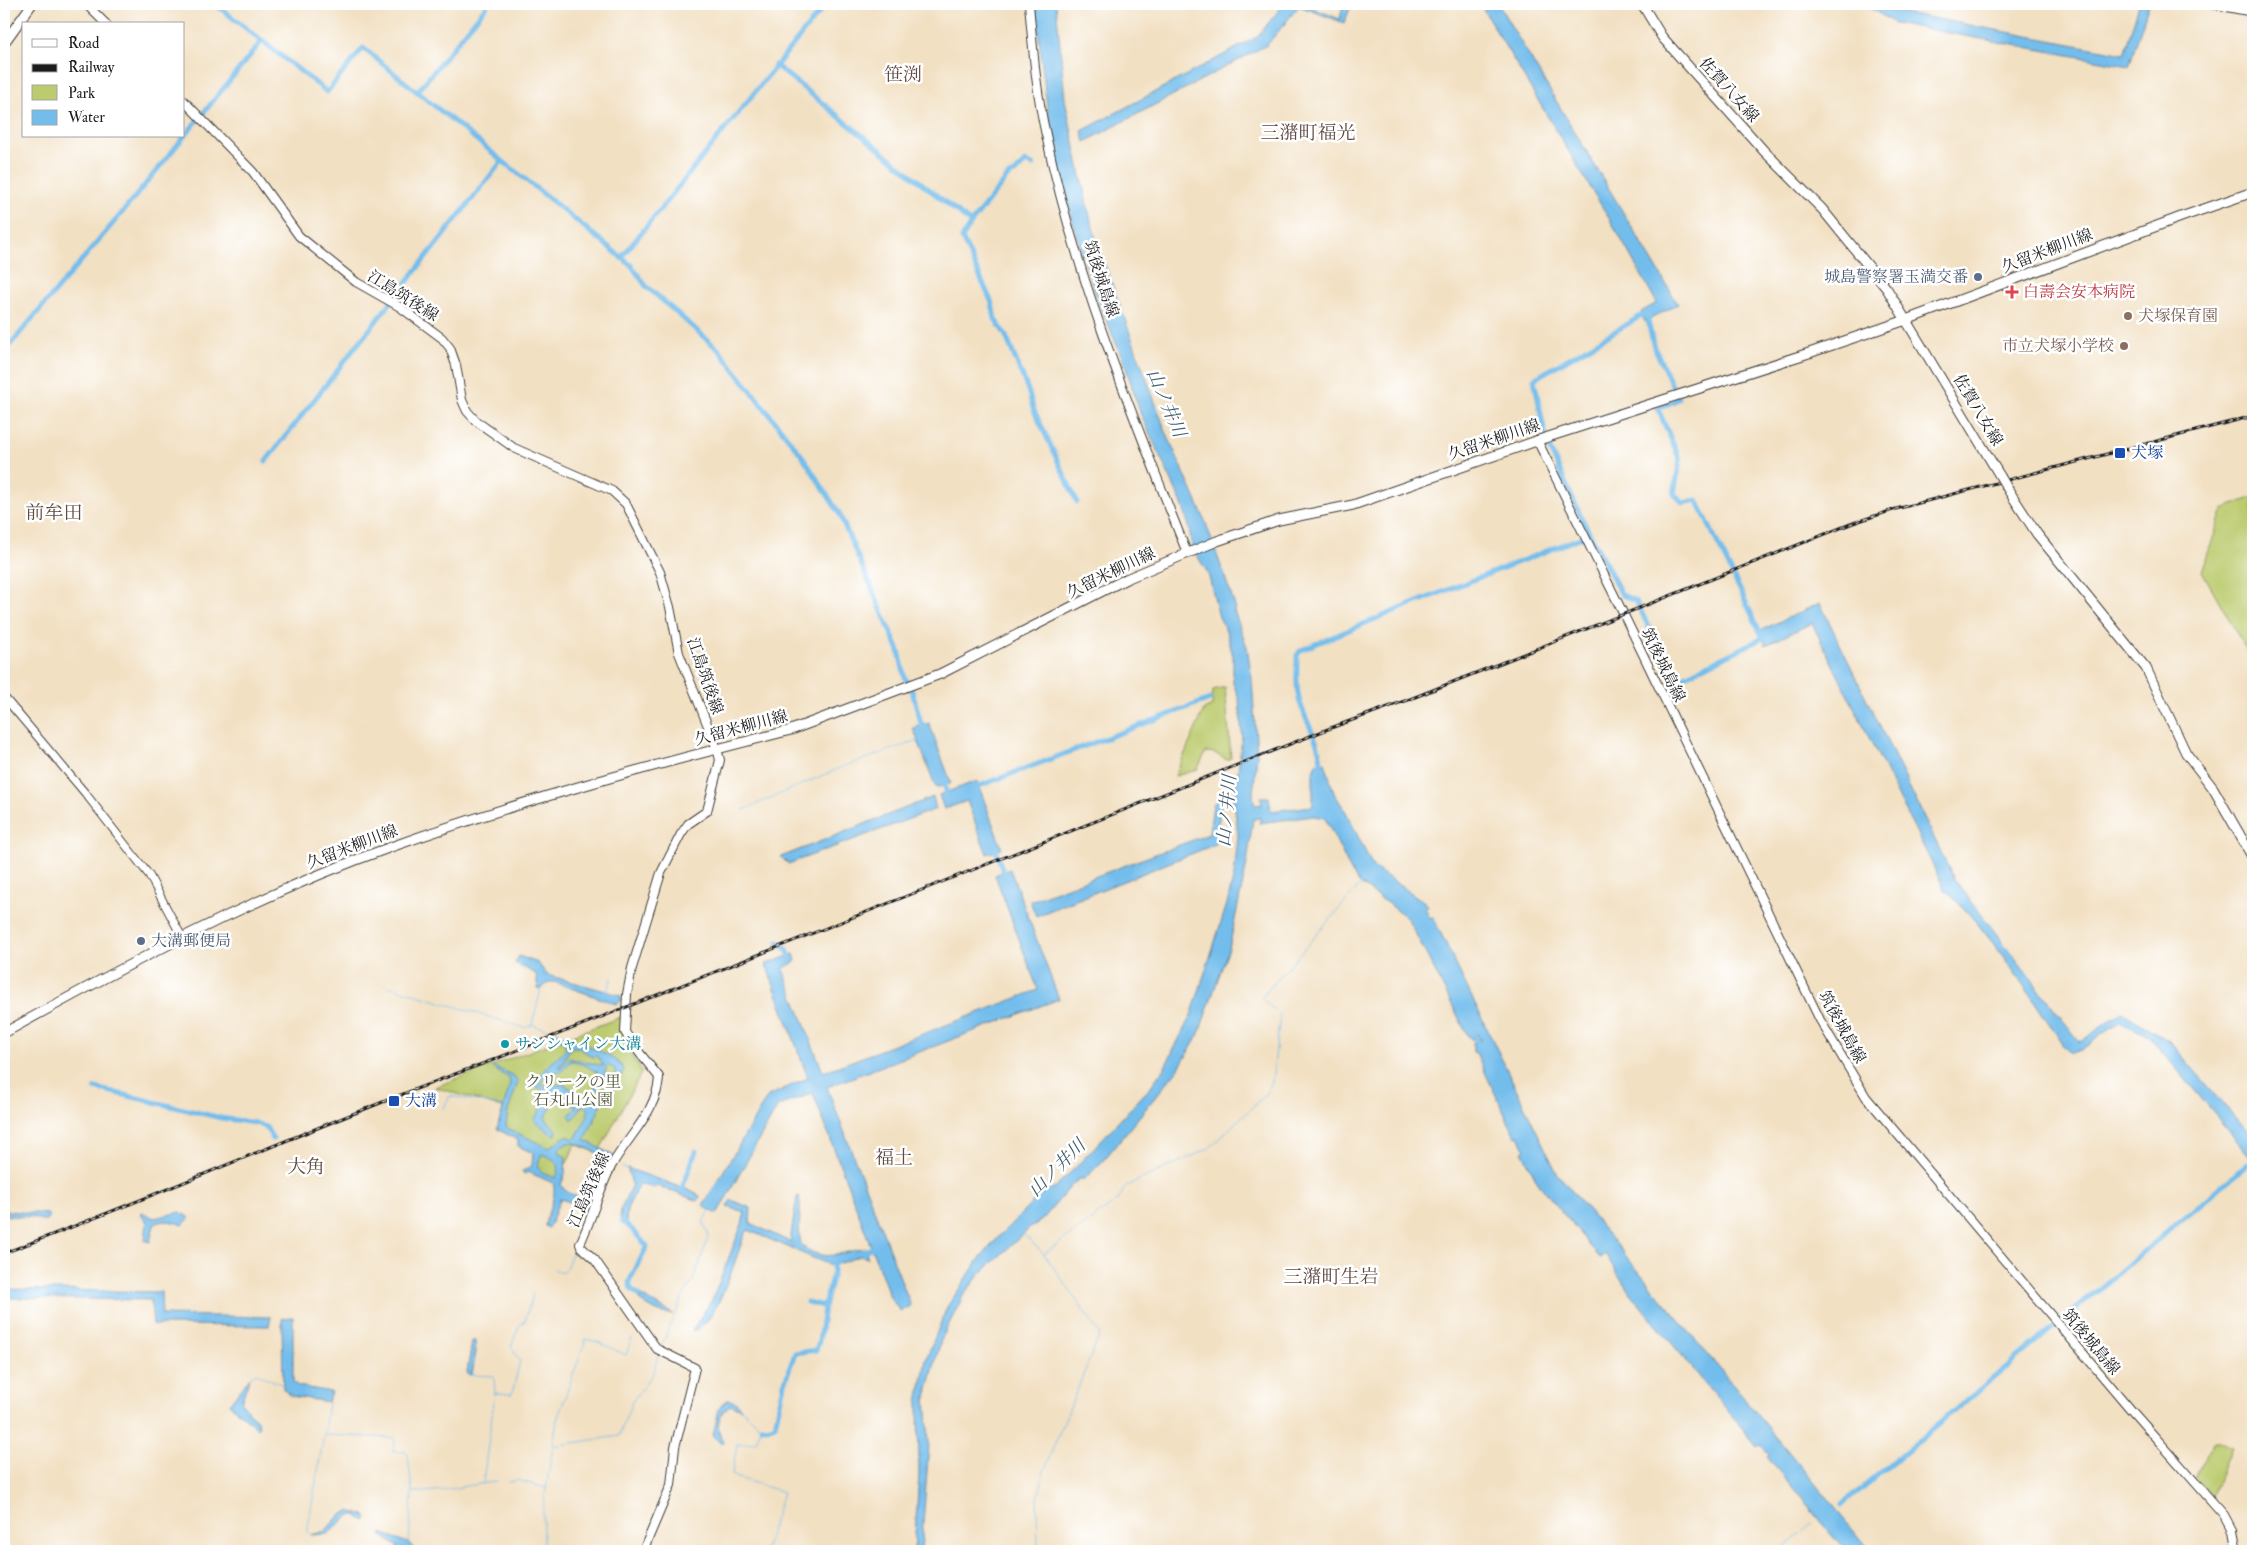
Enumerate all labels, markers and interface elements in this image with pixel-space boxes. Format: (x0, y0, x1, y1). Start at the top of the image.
legend (22, 22, 185, 138)
text: Road (68, 34, 100, 53)
street label: 佐賀八女線 (1695, 54, 1763, 126)
text: Railway (68, 58, 115, 77)
district label: 笹渕 (884, 63, 922, 87)
text: Park (68, 84, 95, 103)
text: Water (67, 108, 105, 127)
district label: 三潴町福光 (1260, 121, 1356, 145)
street label: 久留米柳川線 (1999, 224, 2095, 278)
street label: 筑後城島線 (1079, 238, 1123, 320)
street label: 江島筑後線 (364, 266, 442, 326)
place label: 城島警察署玉満交番 (1824, 267, 1968, 287)
marker: 城島警察署玉満交番 (1972, 271, 1984, 283)
place label: 白壽会安本病院 (2023, 282, 2135, 302)
marker: 白壽会安本病院 (2005, 285, 2019, 299)
place label: 犬塚保育園 (2138, 306, 2218, 326)
marker: 犬塚保育園 (2122, 310, 2134, 322)
place label: 市立犬塚小学校 (2002, 336, 2114, 356)
marker: 市立犬塚小学校 (2118, 340, 2130, 352)
water label: 山ノ井川 (1141, 365, 1191, 442)
street label: 佐賀八女線 (1949, 371, 2007, 449)
street label: 久留米柳川線 (1445, 415, 1543, 465)
place label: 犬塚 (2131, 443, 2163, 463)
marker: 犬塚 (2113, 446, 2127, 460)
district label: 前牟田 (25, 501, 83, 525)
street label: 久留米柳川線 (1063, 543, 1159, 603)
street label: 筑後城島線 (1636, 625, 1690, 705)
street label: 江島筑後線 (683, 635, 727, 717)
street label: 久留米柳川線 (692, 706, 790, 750)
water label: 山ノ井川 (1212, 772, 1242, 848)
street label: 久留米柳川線 (304, 820, 400, 874)
place label: 大溝郵便局 (151, 931, 231, 951)
marker: 大溝郵便局 (135, 935, 147, 947)
street label: 筑後城島線 (1814, 987, 1870, 1067)
place label: サンシャイン大溝 (515, 1034, 641, 1054)
marker: サンシャイン大溝 (499, 1038, 511, 1050)
park label: クリークの里 石丸山公園 (525, 1072, 621, 1110)
place label: 大溝 (405, 1091, 437, 1111)
marker: 大溝 (387, 1094, 401, 1108)
water label: 山ノ井川 (1023, 1133, 1092, 1202)
district label: 福土 (875, 1146, 913, 1170)
street label: 江島筑後線 (564, 1149, 614, 1231)
district label: 大角 (287, 1155, 325, 1179)
district label: 三潴町生岩 (1283, 1265, 1379, 1289)
street label: 筑後城島線 (2058, 1305, 2124, 1379)

